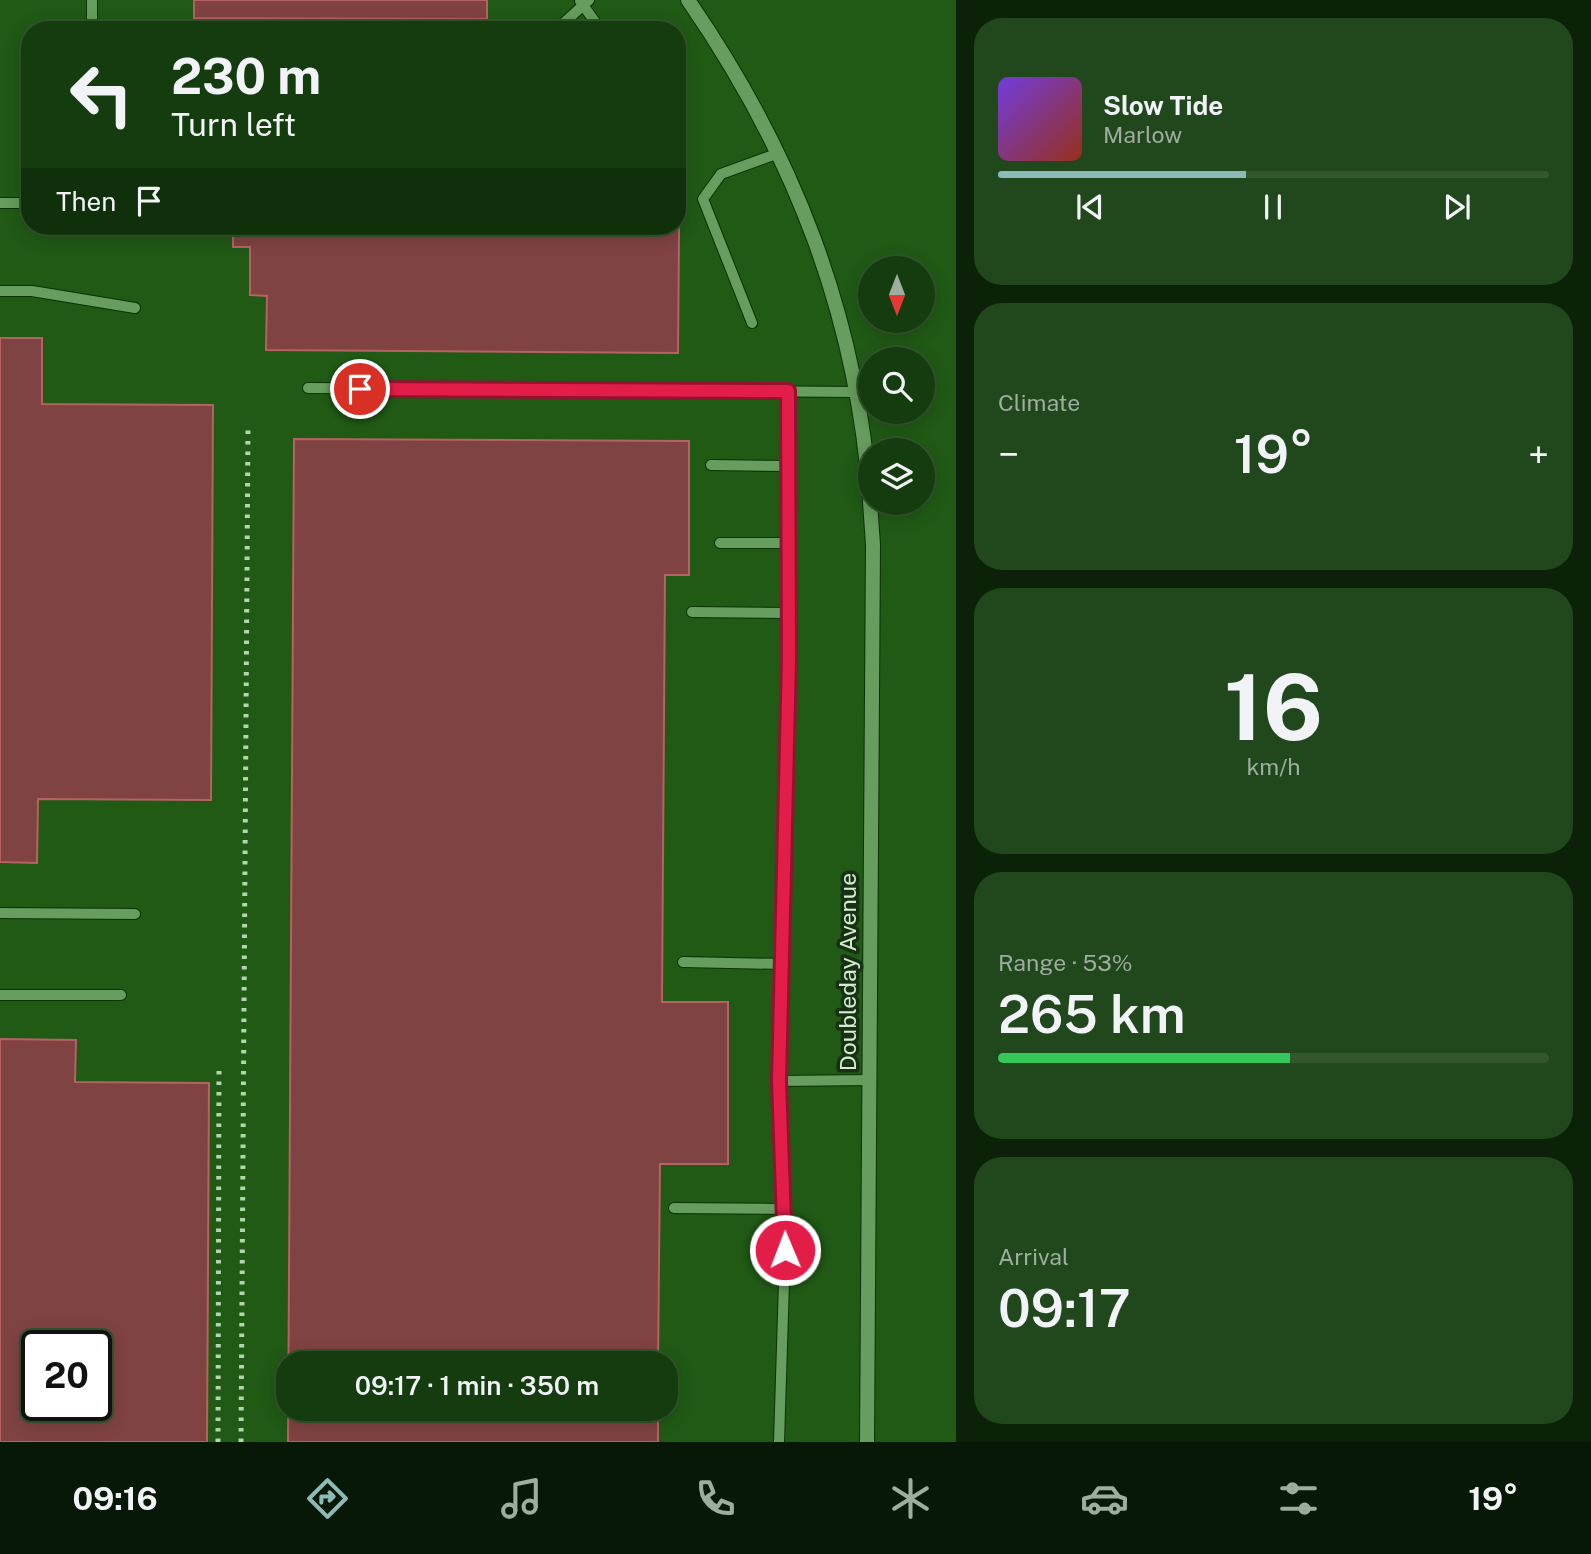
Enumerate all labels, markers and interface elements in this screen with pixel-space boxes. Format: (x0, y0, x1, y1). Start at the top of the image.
text: 230 m (171, 47, 321, 105)
icon: left (56, 49, 147, 140)
text: Slow Tide (1103, 90, 1223, 121)
text: Turn left (171, 106, 296, 143)
text: Marlow (1103, 121, 1182, 148)
icon: arrive (130, 182, 168, 220)
text: Then (56, 186, 116, 217)
icon: previous (1071, 188, 1109, 226)
icon: pause (1254, 188, 1292, 226)
icon: next (1438, 188, 1476, 226)
north arrow (858, 256, 934, 332)
map controls (858, 256, 935, 515)
button: search (858, 347, 935, 424)
pin (330, 359, 390, 419)
icon: arrive (341, 370, 379, 408)
text: Climate (998, 389, 1080, 416)
text: 19° (1234, 424, 1313, 485)
text: − (998, 432, 1019, 477)
text: + (1528, 432, 1549, 477)
button: layers (858, 438, 935, 515)
text: 16 (1224, 654, 1323, 760)
text: km/h (1246, 753, 1301, 780)
street label: Doubleday Avenue (834, 873, 861, 1071)
text: Range · 53% (998, 949, 1132, 976)
text: 265 km (998, 984, 1186, 1045)
position arrow (748, 1213, 822, 1287)
text: Arrival (998, 1243, 1069, 1270)
text: 09:17 (998, 1278, 1131, 1339)
speed limit sign: 20 (21, 1330, 112, 1421)
text: 09:17 · 1 min · 350 m (355, 1370, 599, 1401)
icon: directions (303, 1474, 352, 1523)
icon: music (497, 1474, 546, 1523)
icon: phone (691, 1474, 740, 1523)
icon: climate (886, 1474, 935, 1523)
icon: car (1080, 1474, 1129, 1523)
icon: filters (1274, 1474, 1323, 1523)
text: 09:16 (73, 1480, 158, 1517)
text: 19° (1468, 1480, 1518, 1517)

